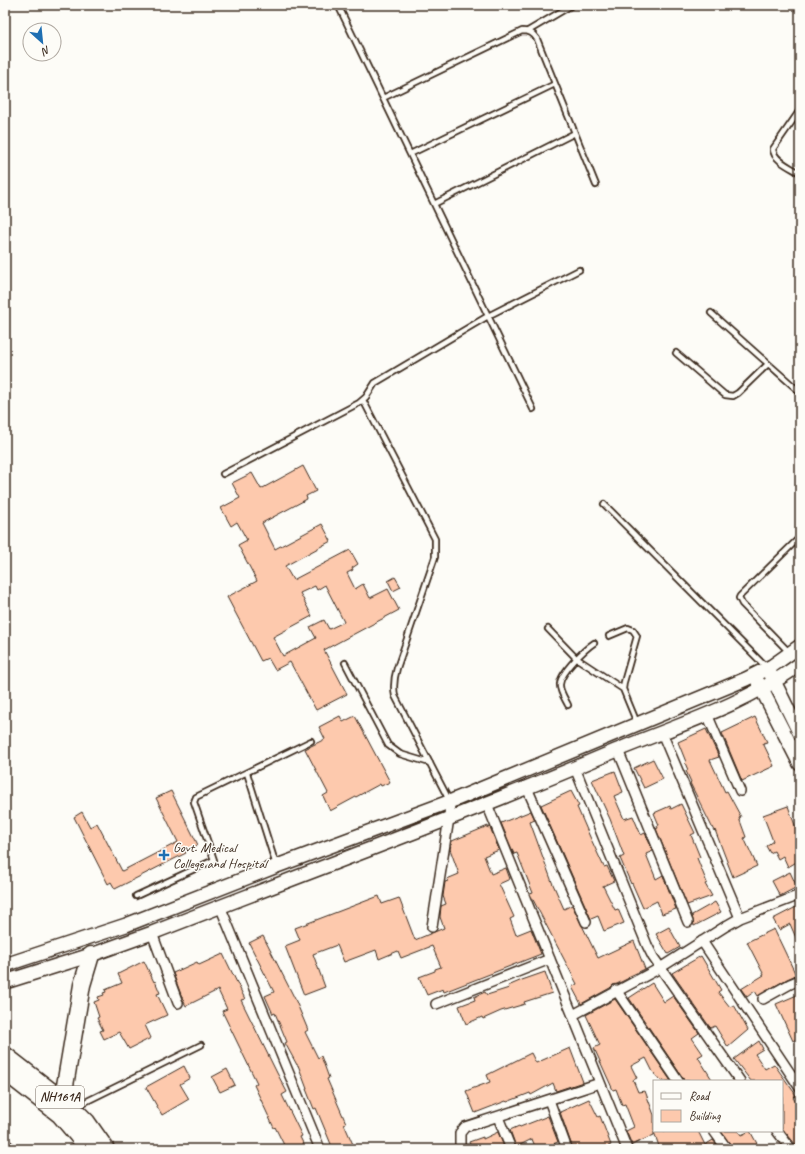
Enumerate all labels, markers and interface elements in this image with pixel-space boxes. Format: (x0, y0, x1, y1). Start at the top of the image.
north arrow (22, 22, 62, 62)
text: N (38, 43, 53, 60)
place label: Govt. Medical College and Hospital (173, 839, 269, 872)
marker: Govt. Medical College and Hospital (158, 849, 170, 861)
legend (653, 1080, 783, 1132)
road number: NH161A (36, 1086, 84, 1108)
text: Road (689, 1088, 711, 1104)
text: Building (689, 1108, 721, 1124)

